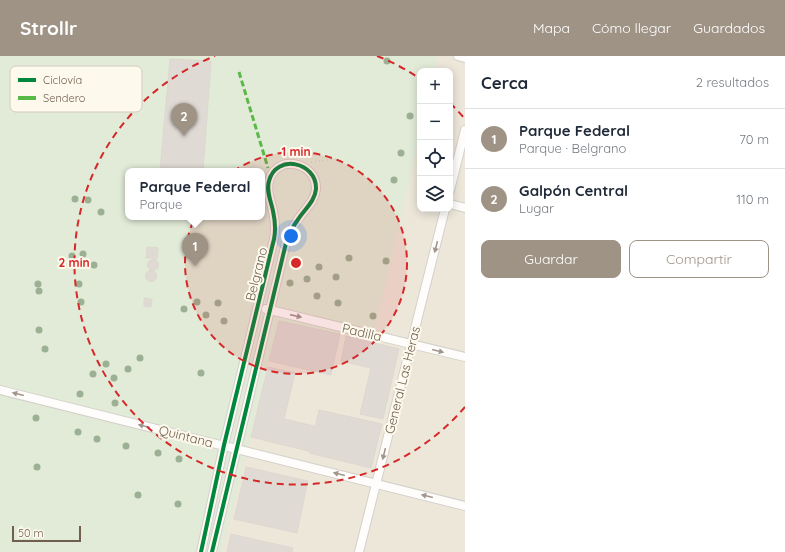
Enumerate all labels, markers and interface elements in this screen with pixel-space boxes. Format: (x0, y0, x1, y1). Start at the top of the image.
text: Strollr (20, 16, 77, 40)
text: Mapa (533, 19, 570, 37)
text: Cómo llegar (592, 19, 671, 37)
text: Guardados (693, 19, 765, 37)
legend (10, 66, 142, 112)
map controls (417, 68, 453, 212)
button: + (417, 68, 453, 104)
text: Cerca (481, 72, 528, 93)
text: Ciclovía (43, 73, 82, 87)
text: 2 resultados (696, 74, 769, 90)
text: Sendero (43, 91, 86, 105)
pin: 2 (171, 103, 197, 136)
button: − (417, 104, 453, 140)
text: Parque Federal (519, 121, 630, 140)
text: 1 (491, 131, 497, 147)
text: 70 m (739, 131, 769, 147)
button: locate (417, 140, 453, 176)
text: Parque · Belgrano (519, 140, 626, 156)
text: 1 min (281, 144, 311, 159)
popup (125, 168, 265, 220)
button: layers (417, 176, 453, 212)
text: Parque Federal (140, 177, 250, 196)
text: Galpón Central (519, 181, 628, 200)
text: 2 (490, 191, 498, 207)
text: 110 m (736, 191, 769, 207)
text: Parque (140, 196, 182, 212)
text: Lugar (519, 200, 554, 216)
your location (281, 226, 301, 246)
pin: 1 (182, 233, 208, 266)
button: Guardar (481, 240, 621, 278)
button: Compartir (629, 240, 769, 278)
one-way arrow (432, 241, 438, 253)
street label: Belgrano (242, 245, 270, 303)
text: 2 min (58, 255, 90, 270)
centre of rings (289, 256, 303, 270)
one-way arrow (290, 314, 302, 320)
street label: Padilla (341, 320, 383, 344)
street label: General Las Heras (381, 324, 423, 436)
one-way arrow (432, 348, 444, 354)
one-way arrow (12, 391, 24, 397)
one-way arrow (138, 422, 151, 428)
street label: Quintana (157, 422, 215, 450)
one-way arrow (380, 448, 386, 461)
one-way arrow (332, 470, 345, 476)
one-way arrow (421, 493, 433, 499)
scale bar (12, 524, 81, 543)
text: 50 m (18, 526, 44, 540)

